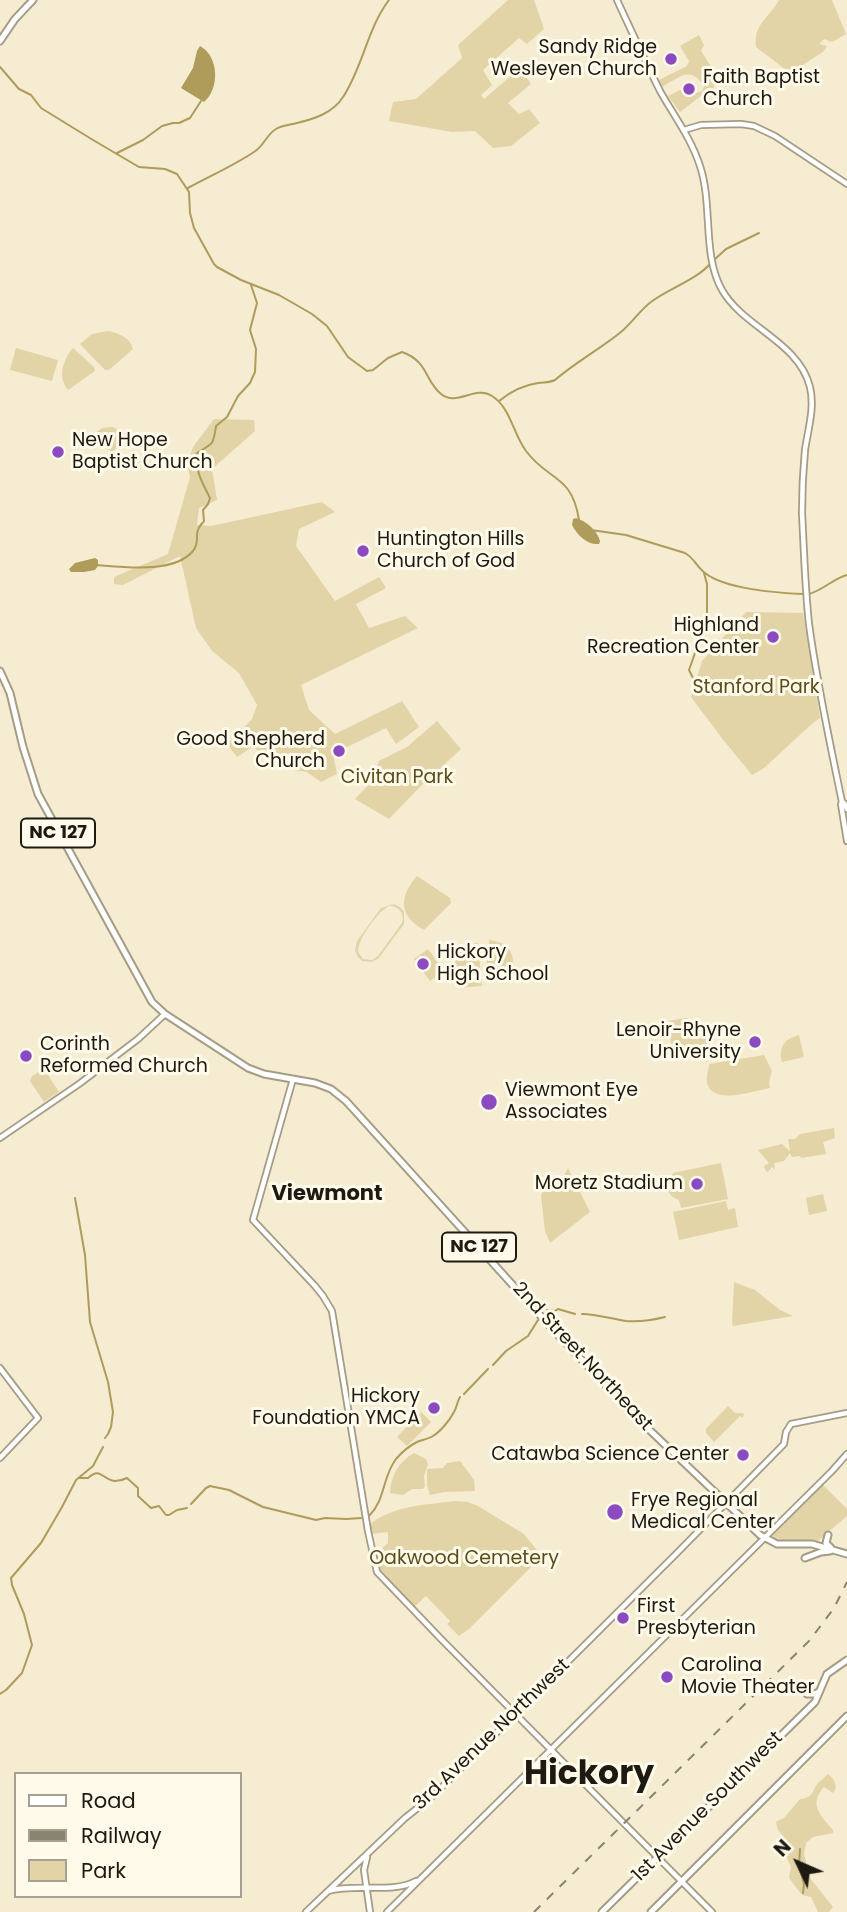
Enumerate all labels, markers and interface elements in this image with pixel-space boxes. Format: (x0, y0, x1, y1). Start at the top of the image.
place label: Sandy Ridge Wesleyen Church (491, 37, 657, 81)
marker: Sandy Ridge Wesleyen Church (663, 51, 679, 67)
place label: Faith Baptist Church (703, 67, 820, 111)
marker: Faith Baptist Church (681, 81, 697, 97)
place label: New Hope Baptist Church (72, 430, 213, 474)
marker: New Hope Baptist Church (50, 444, 66, 460)
place label: Huntington Hills Church of God (377, 529, 524, 573)
marker: Huntington Hills Church of God (355, 543, 371, 559)
place label: Highland Recreation Center (587, 615, 759, 659)
marker: Highland Recreation Center (765, 629, 781, 645)
park label: Stanford Park (692, 677, 820, 699)
place label: Good Shepherd Church (176, 729, 325, 773)
marker: Good Shepherd Church (331, 743, 347, 759)
park label: Civitan Park (341, 767, 453, 789)
road number: NC 127 (21, 818, 95, 848)
place label: Hickory High School (437, 942, 549, 986)
marker: Hickory High School (415, 956, 431, 972)
place label: Lenoir-Rhyne University (616, 1020, 741, 1064)
place label: Corinth Reformed Church (40, 1034, 208, 1078)
marker: Lenoir-Rhyne University (747, 1034, 763, 1050)
marker: Corinth Reformed Church (18, 1048, 34, 1064)
place label: Viewmont Eye Associates (505, 1080, 638, 1124)
marker: Viewmont Eye Associates (479, 1092, 499, 1112)
place label: Moretz Stadium (535, 1173, 683, 1195)
marker: Moretz Stadium (689, 1176, 705, 1192)
district label: Viewmont (272, 1182, 382, 1208)
road number: NC 127 (442, 1232, 516, 1262)
street label: 2nd Street Northeast (507, 1278, 657, 1436)
place label: Hickory Foundation YMCA (252, 1386, 420, 1430)
marker: Hickory Foundation YMCA (426, 1400, 442, 1416)
place label: Catawba Science Center (491, 1444, 729, 1466)
marker: Catawba Science Center (735, 1447, 751, 1463)
place label: Frye Regional Medical Center (631, 1490, 775, 1534)
marker: Frye Regional Medical Center (605, 1502, 625, 1522)
park label: Oakwood Cemetery (369, 1548, 559, 1570)
place label: First Presbyterian (637, 1596, 756, 1640)
marker: First Presbyterian (615, 1610, 631, 1626)
street label: 3rd Avenue Northwest (409, 1654, 575, 1816)
place label: Carolina Movie Theater (681, 1655, 815, 1699)
marker: Carolina Movie Theater (659, 1669, 675, 1685)
street label: 1st Avenue Southwest (628, 1727, 788, 1887)
district label: Hickory (524, 1756, 654, 1796)
legend (14, 1772, 242, 1898)
text: Road (81, 1786, 136, 1815)
text: Railway (81, 1821, 162, 1850)
north arrow (763, 1828, 833, 1898)
text: N (768, 1834, 797, 1863)
text: Park (81, 1856, 126, 1885)

